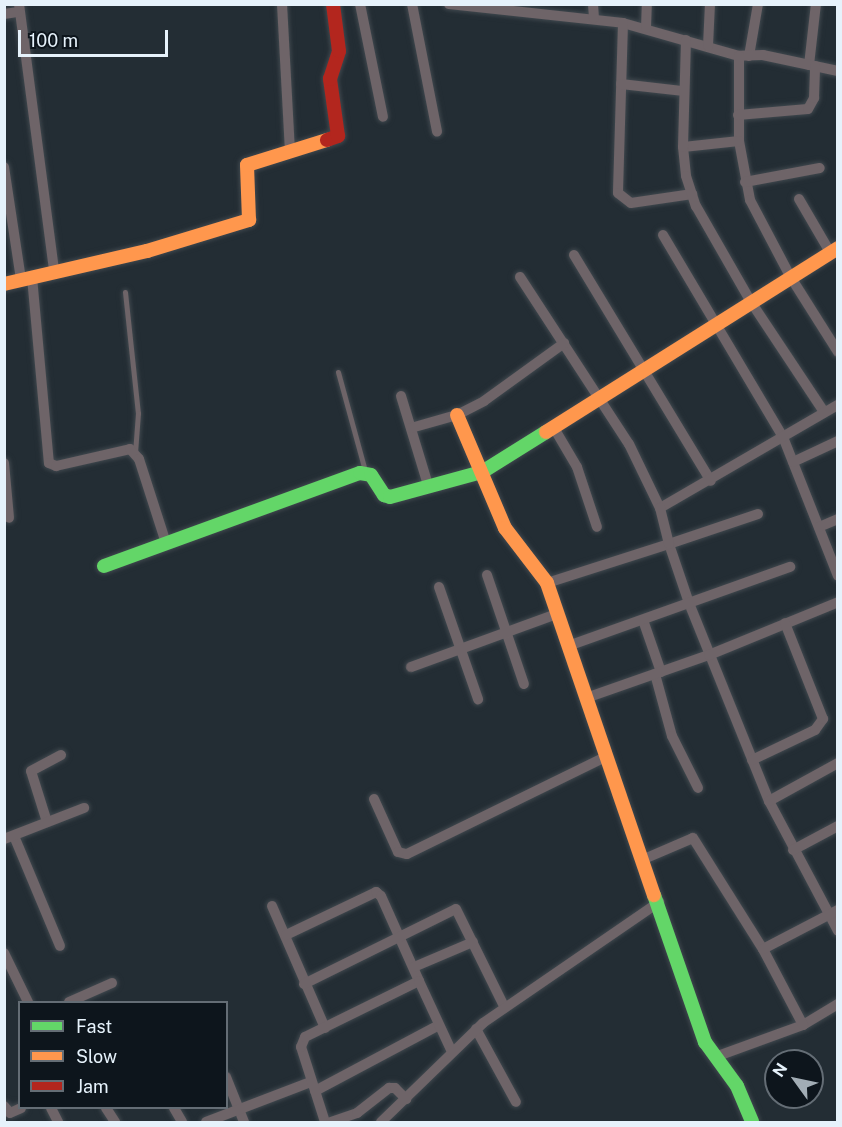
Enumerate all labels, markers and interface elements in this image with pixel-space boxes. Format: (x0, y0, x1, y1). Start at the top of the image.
scale bar (21, 18, 171, 56)
text: 100 m (29, 30, 78, 51)
legend (18, 1001, 228, 1109)
text: Fast (76, 1016, 112, 1037)
text: Slow (76, 1046, 117, 1067)
north arrow (764, 1049, 824, 1109)
text: N (769, 1060, 792, 1080)
text: Jam (76, 1076, 109, 1097)

